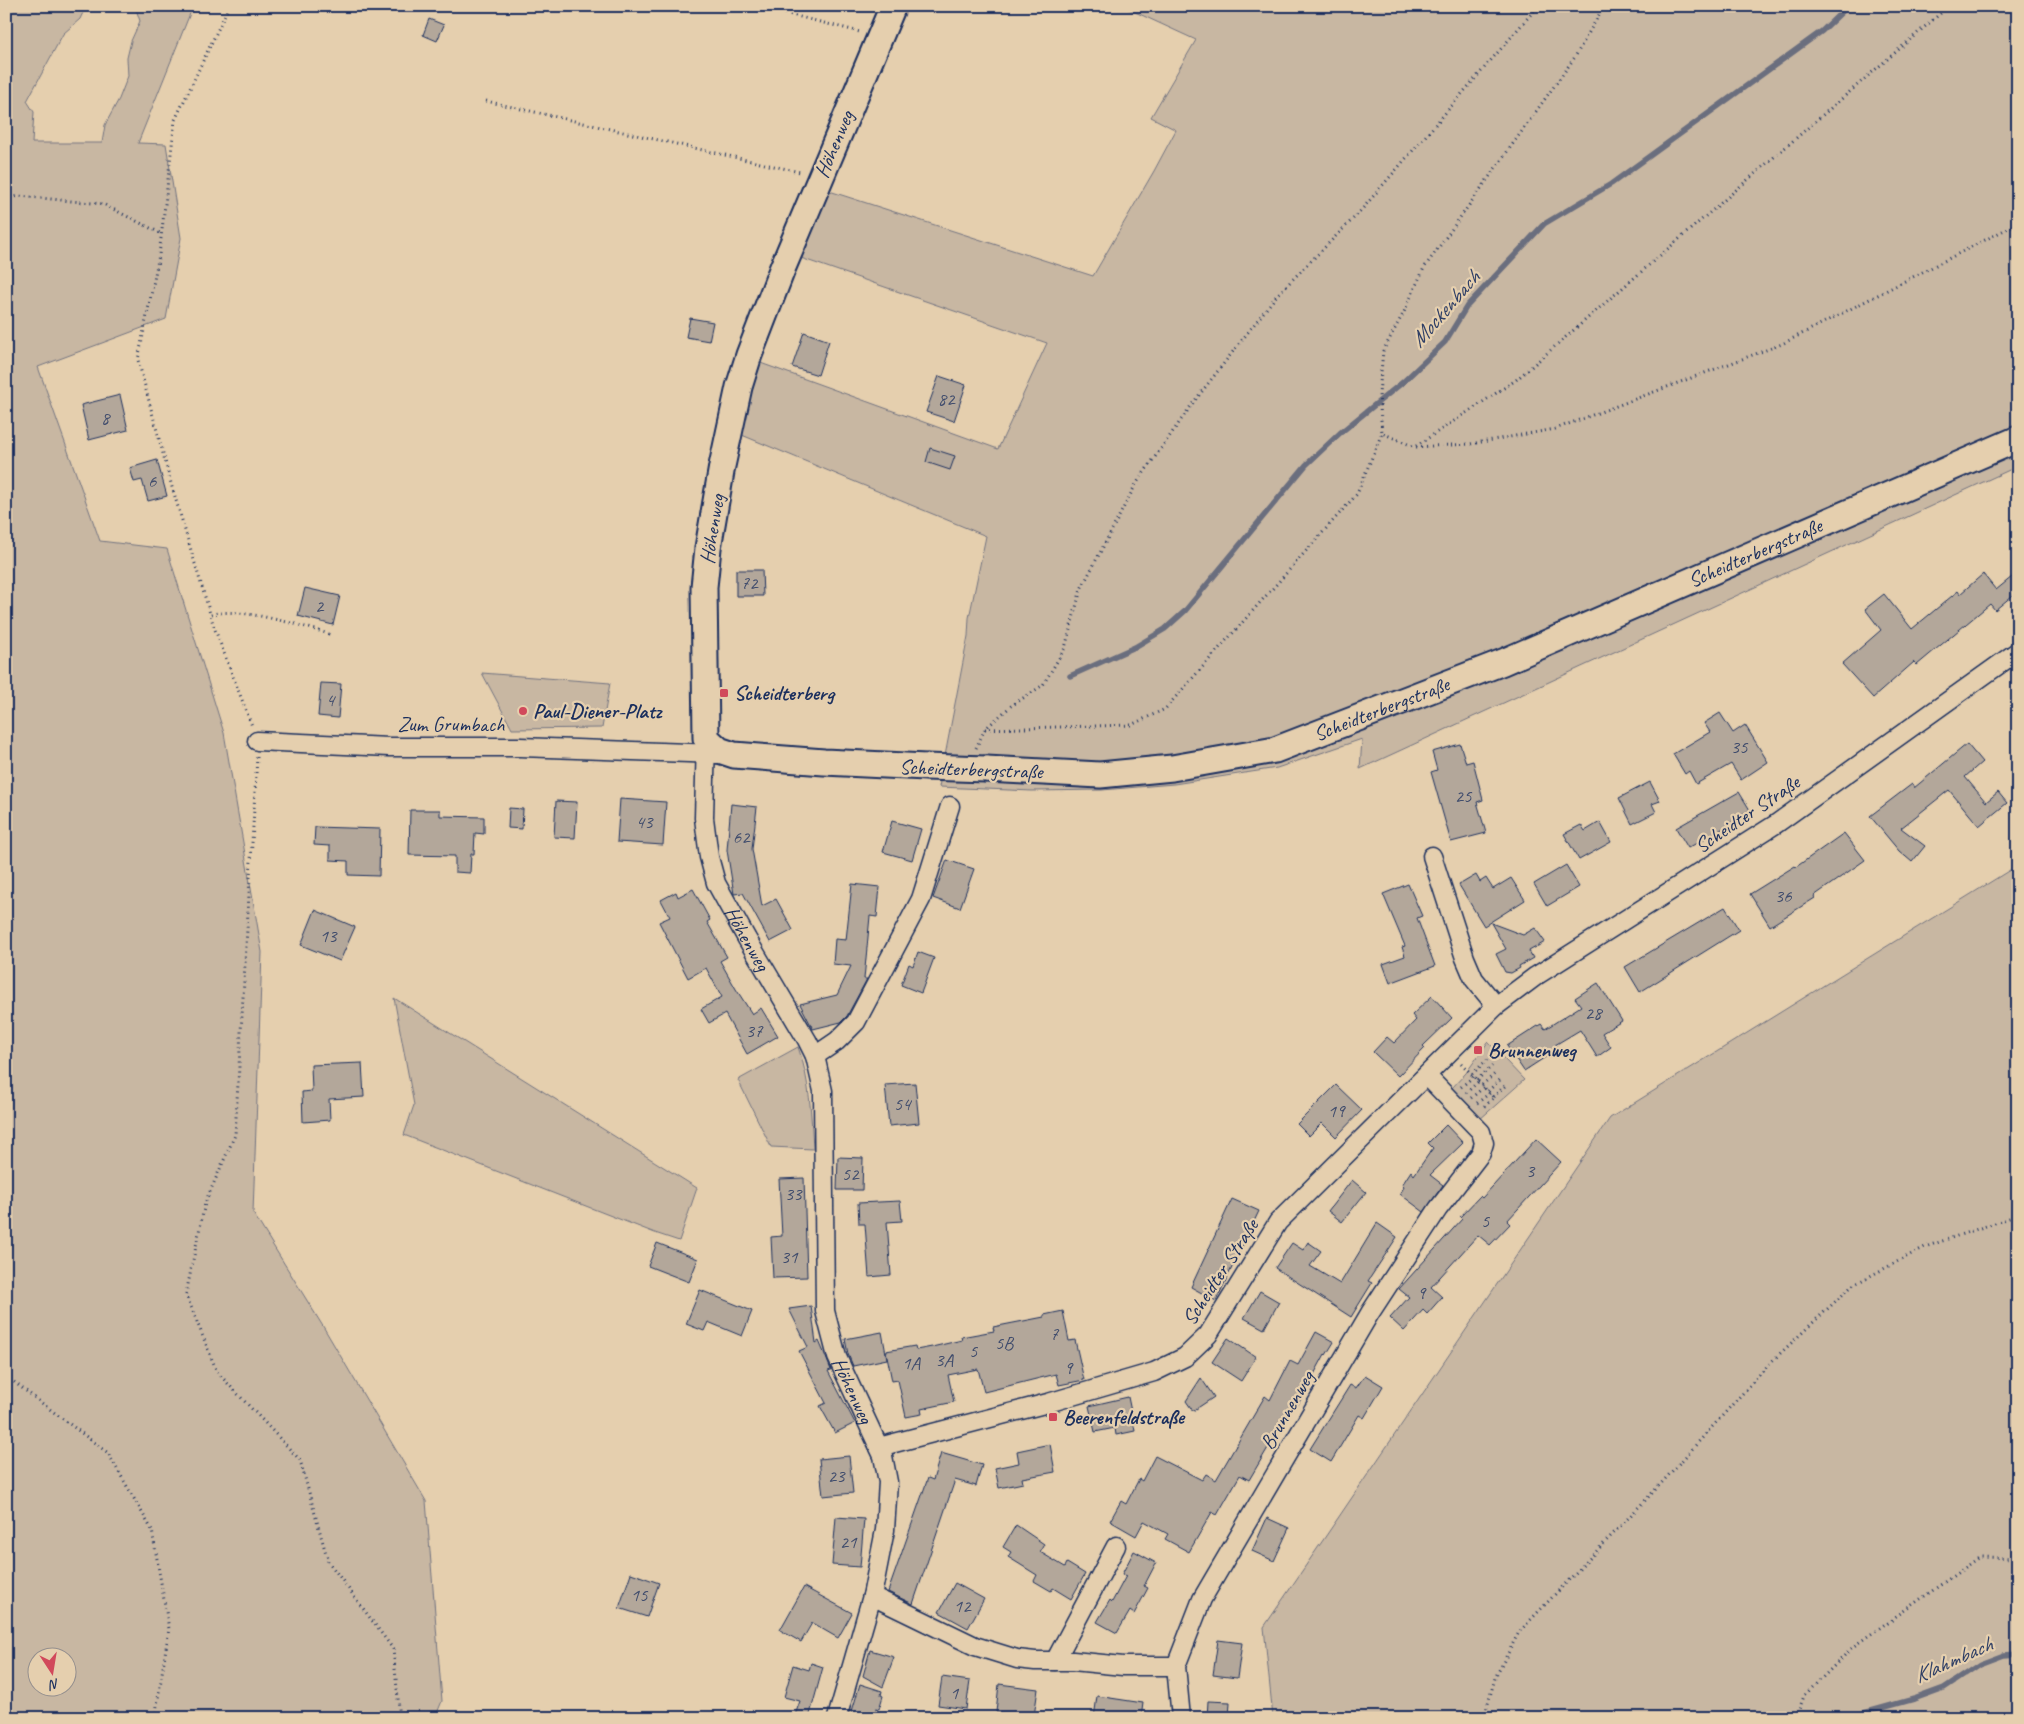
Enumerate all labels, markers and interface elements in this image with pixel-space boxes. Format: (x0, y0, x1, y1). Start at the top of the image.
street label: Höhenweg (808, 105, 860, 181)
water label: Mockenbach (1404, 263, 1487, 353)
house number: 82 (937, 387, 956, 411)
house number: 8 (101, 406, 112, 430)
house number: 6 (148, 469, 158, 493)
street label: Höhenweg (694, 491, 731, 566)
street label: Scheidterbergstraße (1684, 512, 1828, 593)
house number: 72 (740, 571, 759, 595)
house number: 2 (315, 594, 325, 618)
street label: Scheidterbergstraße (1310, 670, 1455, 747)
place label: Scheidterberg (734, 680, 836, 706)
marker: Scheidterberg (718, 687, 730, 699)
house number: 4 (326, 688, 337, 712)
place label: Paul-Diener-Platz (533, 698, 663, 724)
marker: Paul-Diener-Platz (517, 705, 529, 717)
street label: Zum Grumbach (397, 711, 505, 737)
house number: 35 (1730, 735, 1749, 759)
street label: Scheidterbergstraße (899, 754, 1045, 785)
street label: Scheidter Straße (1690, 768, 1806, 859)
house number: 25 (1454, 784, 1473, 808)
house number: 43 (635, 810, 654, 834)
house number: 62 (732, 825, 751, 849)
house number: 36 (1774, 884, 1793, 908)
street label: Höhenweg (718, 902, 777, 977)
house number: 13 (319, 924, 338, 948)
house number: 28 (1584, 1001, 1604, 1025)
house number: 37 (745, 1019, 764, 1043)
place label: Brunnenweg (1488, 1037, 1578, 1063)
marker: Brunnenweg (1472, 1044, 1484, 1056)
house number: 54 (893, 1092, 913, 1116)
house number: 19 (1327, 1099, 1346, 1123)
house number: 3 (1526, 1159, 1536, 1183)
house number: 52 (841, 1162, 860, 1186)
house number: 33 (784, 1182, 803, 1206)
house number: 5 (1481, 1209, 1491, 1233)
street label: Scheidter Straße (1176, 1212, 1265, 1330)
house number: 31 (780, 1245, 799, 1269)
house number: 9 (1417, 1281, 1427, 1305)
house number: 7 (1050, 1322, 1060, 1346)
house number: 5B (995, 1331, 1014, 1355)
house number: 5 (969, 1339, 979, 1363)
house number: 3A (935, 1348, 955, 1372)
house number: 1A (902, 1351, 922, 1375)
street label: Höhenweg (826, 1353, 880, 1429)
house number: 9 (1064, 1356, 1074, 1380)
street label: Brunnenweg (1254, 1365, 1321, 1454)
place label: Beerenfeldstraße (1063, 1404, 1186, 1430)
marker: Beerenfeldstraße (1047, 1411, 1059, 1423)
house number: 23 (827, 1464, 846, 1488)
house number: 21 (839, 1530, 858, 1554)
house number: 15 (630, 1583, 649, 1607)
house number: 12 (953, 1594, 972, 1618)
water label: Klahmbach (1909, 1630, 1998, 1690)
north arrow (28, 1646, 78, 1696)
text: N (46, 1675, 61, 1694)
house number: 1 (950, 1681, 960, 1705)

